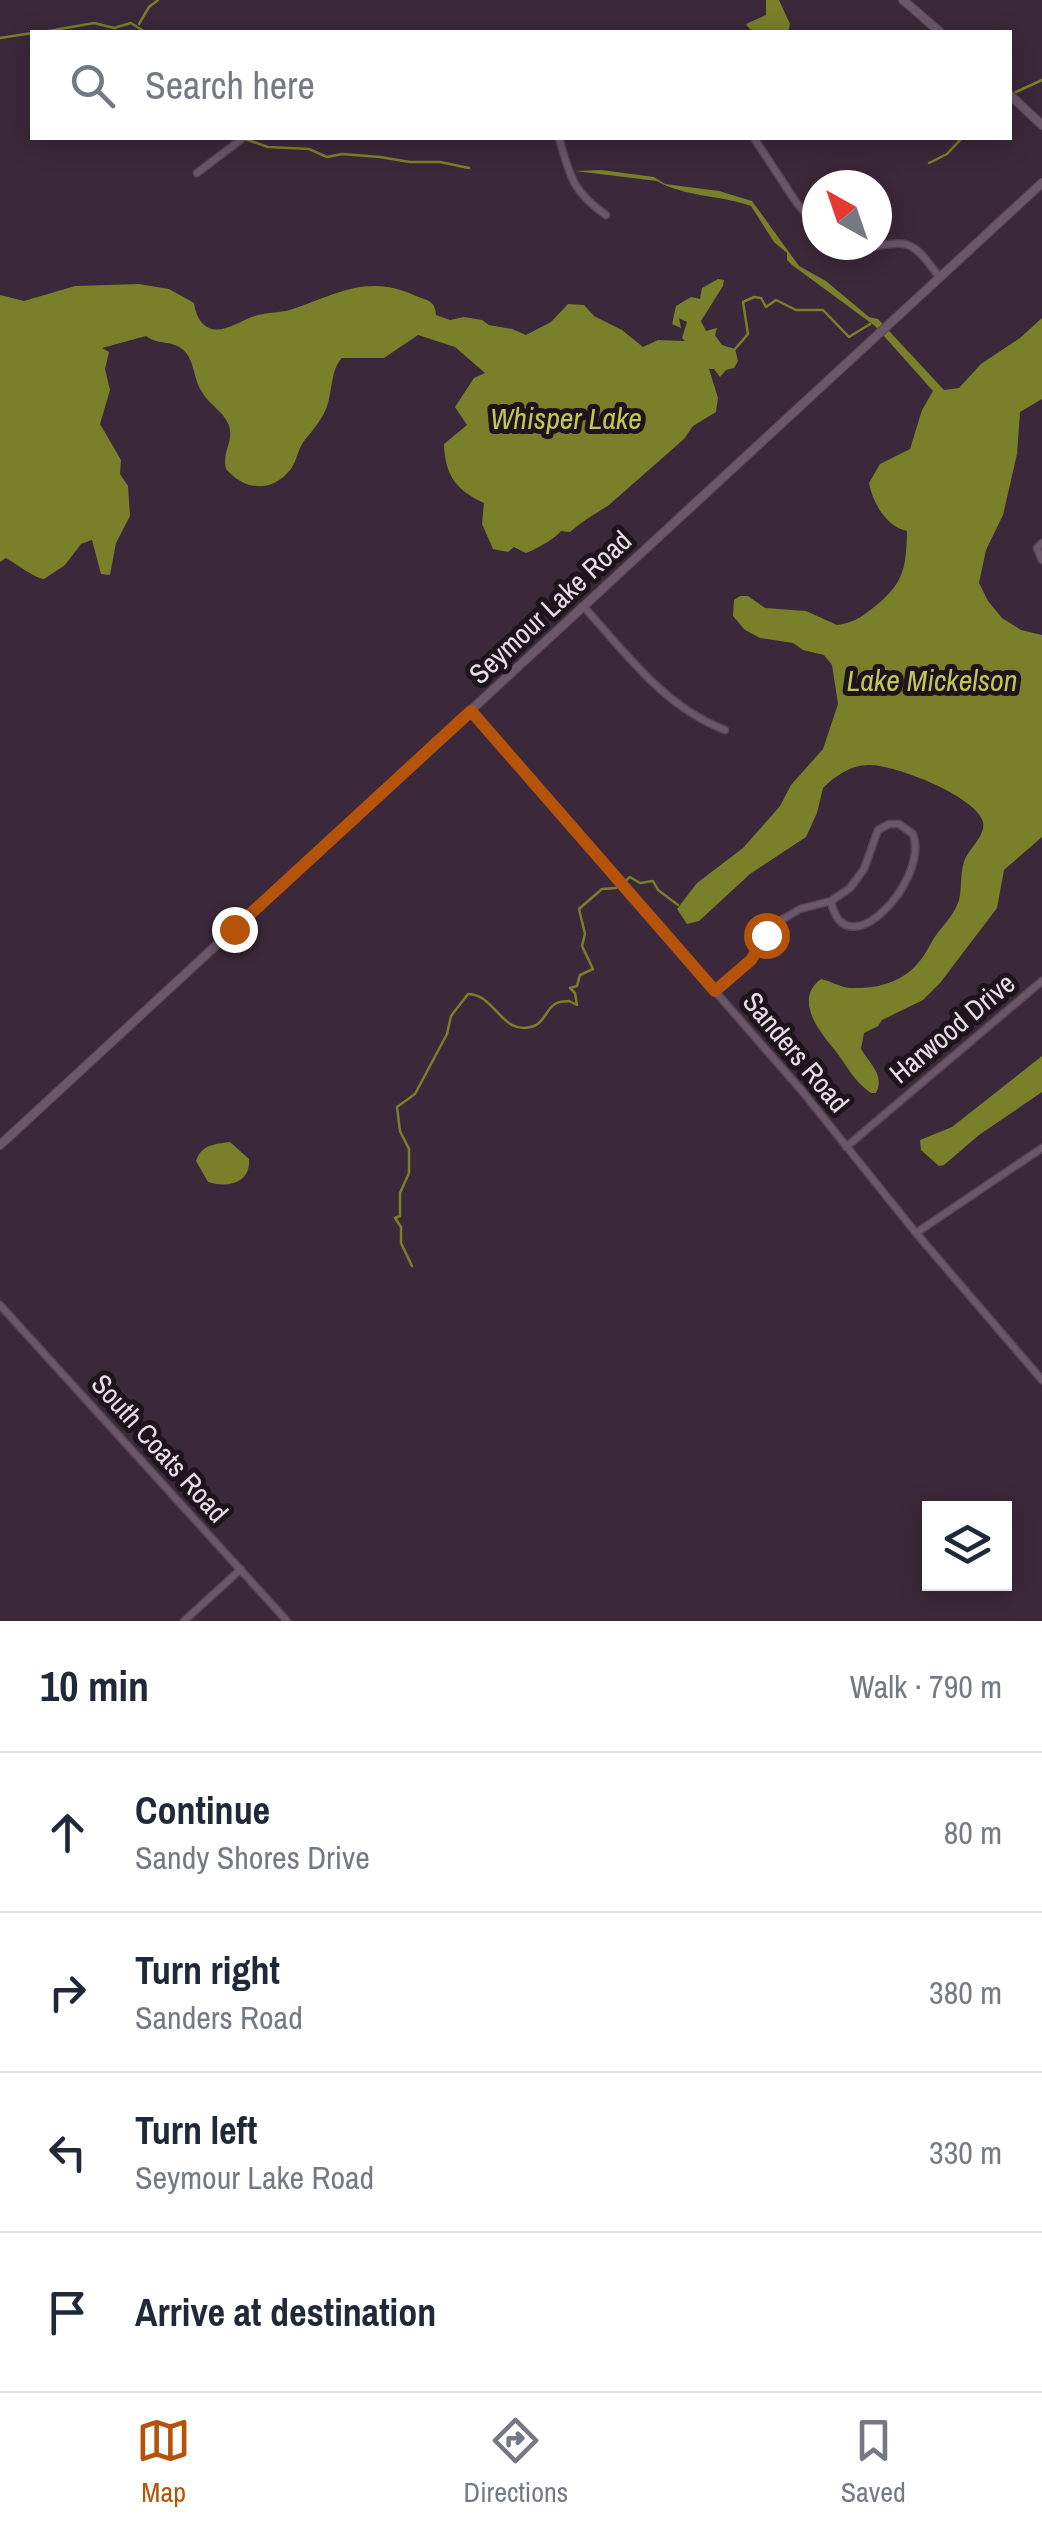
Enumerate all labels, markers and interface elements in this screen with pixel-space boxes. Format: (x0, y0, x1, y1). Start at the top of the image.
search box (30, 30, 1012, 140)
icon: search (65, 58, 120, 113)
text: Search here (145, 60, 315, 111)
north arrow (802, 170, 892, 260)
water label: Whisper Lake (490, 398, 642, 438)
street label: Seymour Lake Road (461, 522, 639, 692)
water label: Lake Mickelson (847, 660, 1017, 700)
route end (212, 907, 258, 953)
route start (744, 913, 790, 959)
street label: Harwood Drive (881, 964, 1023, 1092)
street label: Sanders Road (734, 984, 858, 1120)
street label: South Coats Road (83, 1366, 237, 1530)
map controls (922, 1501, 1012, 1591)
button: layers (922, 1501, 1012, 1591)
text: 10 min (40, 1658, 149, 1714)
text: Walk · 790 m (850, 1665, 1002, 1708)
text: Continue (135, 1785, 270, 1836)
icon: ahead (40, 1805, 95, 1860)
text: 80 m (944, 1811, 1002, 1854)
text: Sandy Shores Drive (135, 1836, 370, 1879)
text: Turn right (135, 1945, 280, 1996)
icon: right (40, 1965, 95, 2020)
text: 380 m (929, 1971, 1002, 2014)
text: Sanders Road (135, 1996, 303, 2039)
text: Turn left (135, 2105, 257, 2156)
icon: left (40, 2125, 95, 2180)
text: 330 m (929, 2131, 1002, 2174)
text: Seymour Lake Road (135, 2156, 374, 2199)
icon: arrive (40, 2285, 95, 2340)
text: Arrive at destination (135, 2287, 436, 2338)
tab: Map (136, 2413, 191, 2511)
tab: Directions (464, 2413, 568, 2511)
tab: Saved (841, 2413, 906, 2511)

